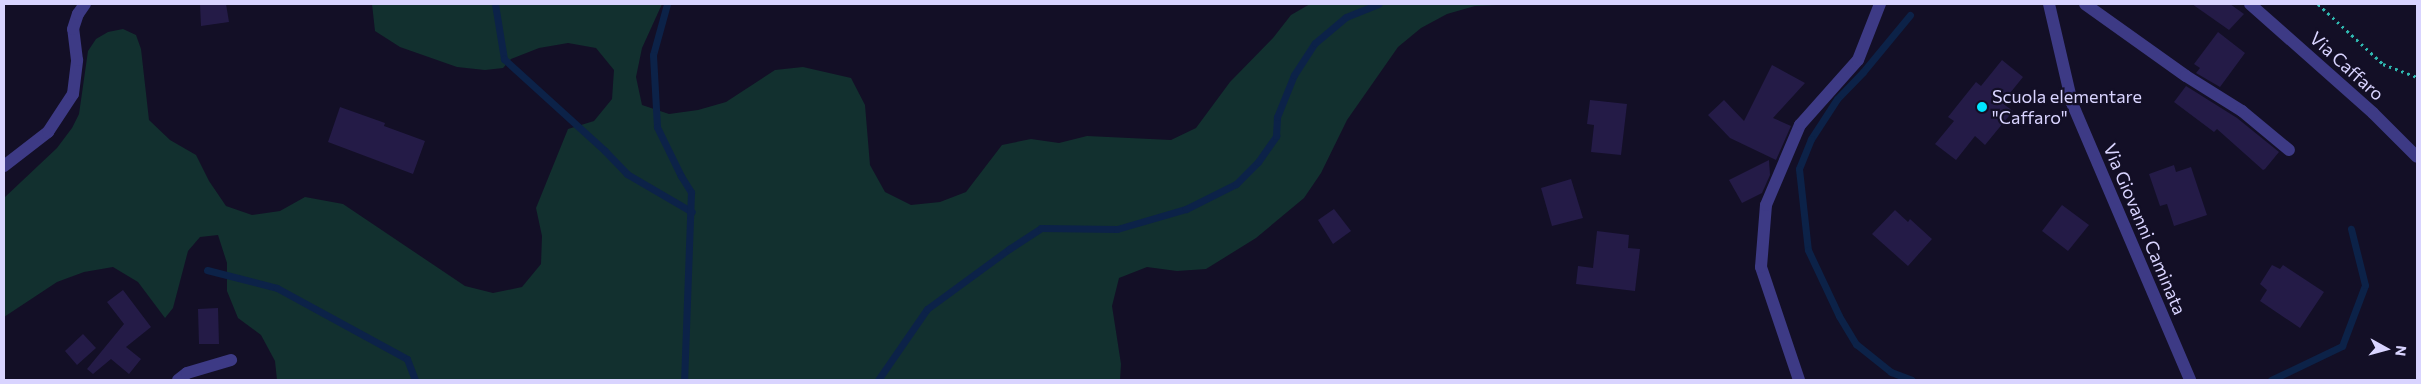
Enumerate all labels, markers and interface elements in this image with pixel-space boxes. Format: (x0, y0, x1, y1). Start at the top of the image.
street label: Via Caffaro (2305, 27, 2389, 105)
place label: Scuola elementare "Caffaro" (1992, 86, 2142, 128)
marker: Scuola elementare "Caffaro" (1976, 101, 1988, 113)
street label: Via Giovanni Caminata (2099, 140, 2191, 318)
north arrow (2361, 324, 2411, 374)
text: N (2392, 345, 2410, 357)

